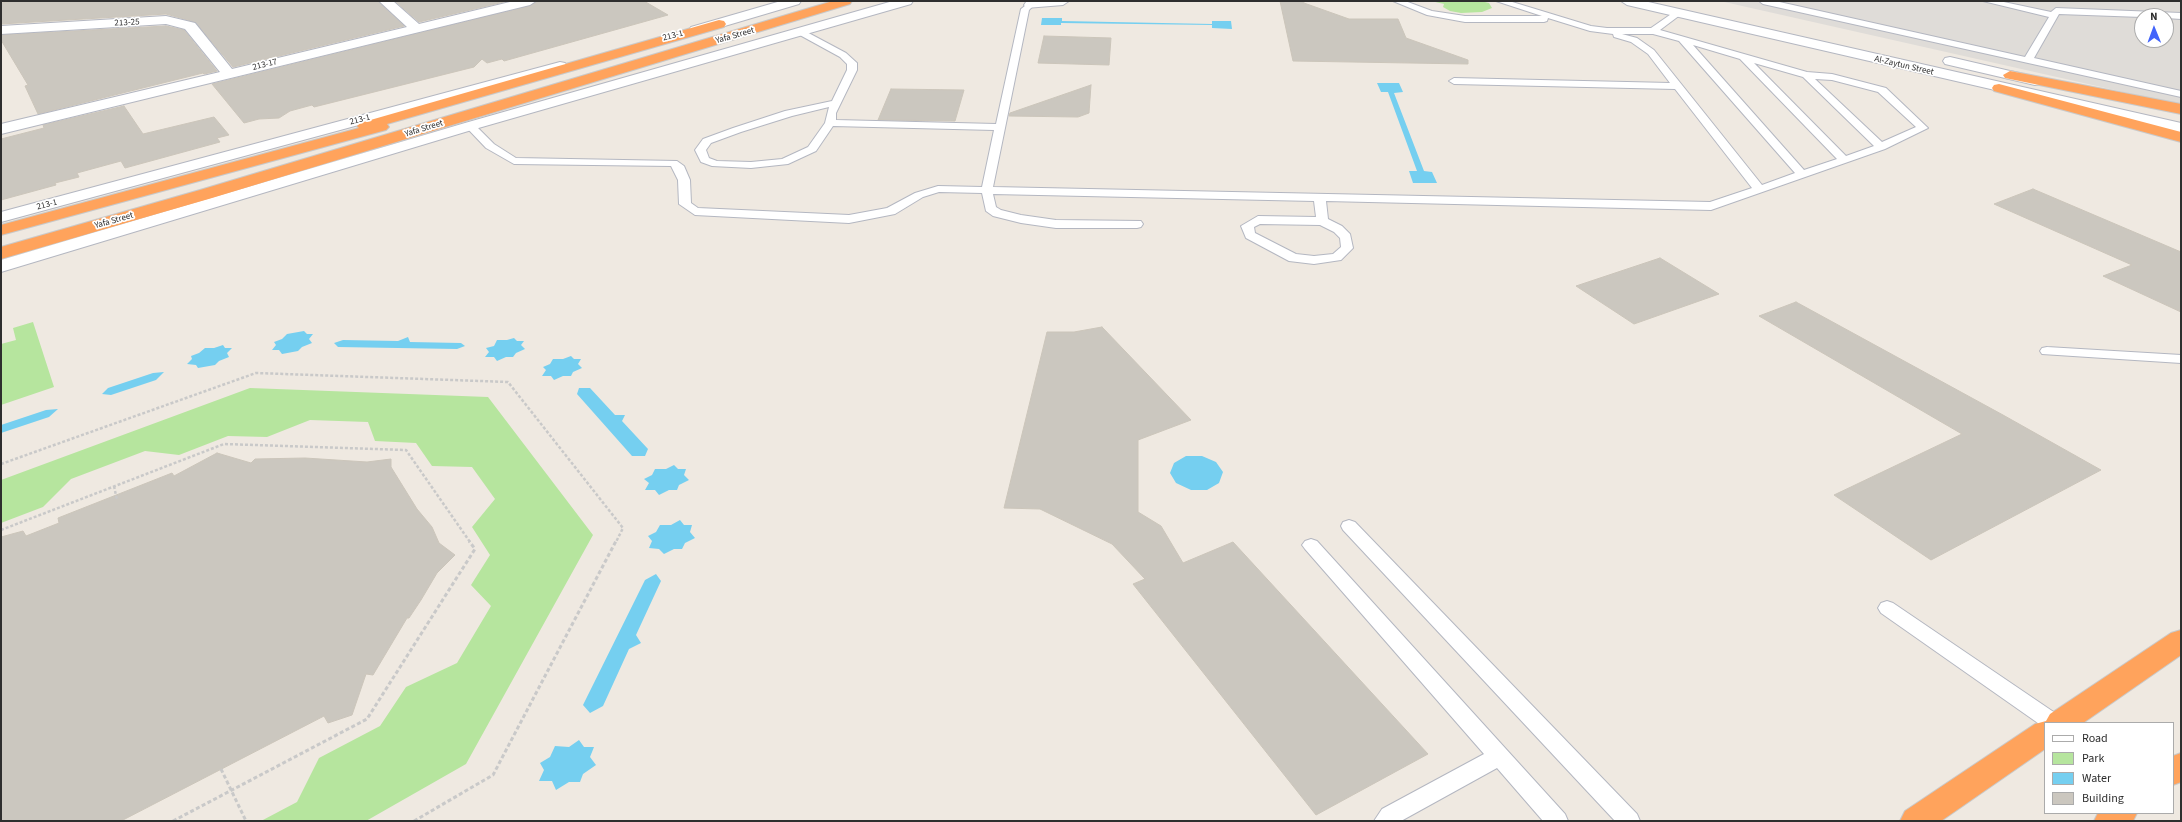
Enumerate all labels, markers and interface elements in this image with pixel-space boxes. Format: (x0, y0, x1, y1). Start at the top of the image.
north arrow (2134, 8, 2174, 48)
text: N (2150, 9, 2158, 24)
street label: 213-25 (114, 17, 140, 29)
street label: Yafa Street (715, 25, 755, 47)
street label: 213-1 (662, 28, 684, 44)
street label: Al-Zaytun Street (1873, 54, 1935, 78)
street label: 213-17 (251, 57, 279, 73)
street label: 213-1 (349, 112, 371, 128)
street label: Yafa Street (404, 118, 444, 140)
street label: 213-1 (36, 197, 58, 213)
street label: Yafa Street (94, 210, 134, 232)
legend (2044, 722, 2174, 814)
text: Road (2082, 730, 2108, 747)
text: Park (2082, 750, 2104, 767)
text: Water (2082, 770, 2111, 787)
text: Building (2082, 790, 2124, 807)

